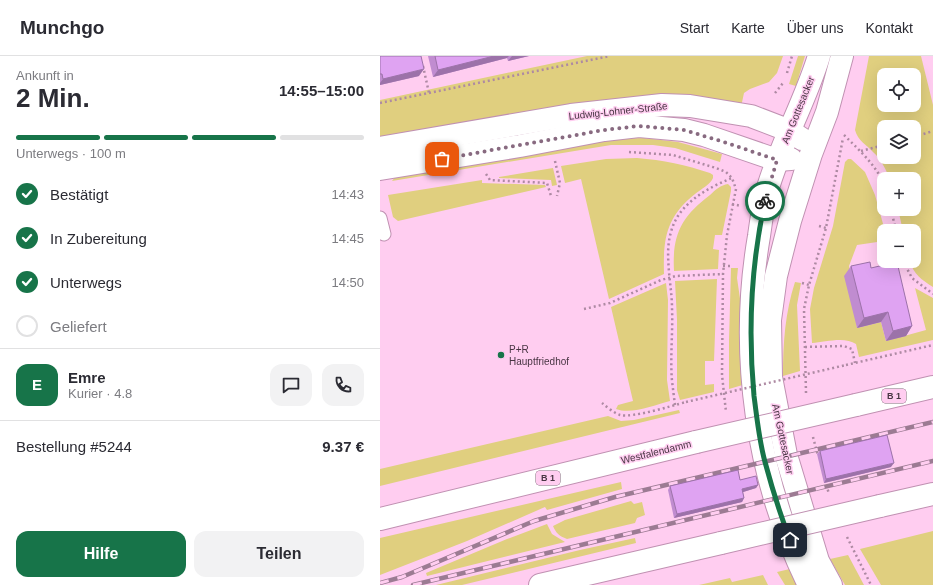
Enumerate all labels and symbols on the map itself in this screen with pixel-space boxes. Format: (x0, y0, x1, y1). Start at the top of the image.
street label: Am Gottesacker (779, 74, 817, 145)
street label: Ludwig-Lohner-Straße (568, 100, 668, 122)
pin (425, 142, 459, 176)
courier (745, 181, 785, 221)
place label: P+R Hauptfriedhof (509, 344, 569, 367)
marker: P+R Hauptfriedhof (496, 350, 506, 360)
road number: B 1 (882, 389, 906, 403)
street label: Am Gottesacker (770, 403, 796, 476)
street label: Westfalendamm (620, 438, 692, 466)
road number: B 1 (536, 471, 560, 485)
pin (773, 523, 807, 557)

